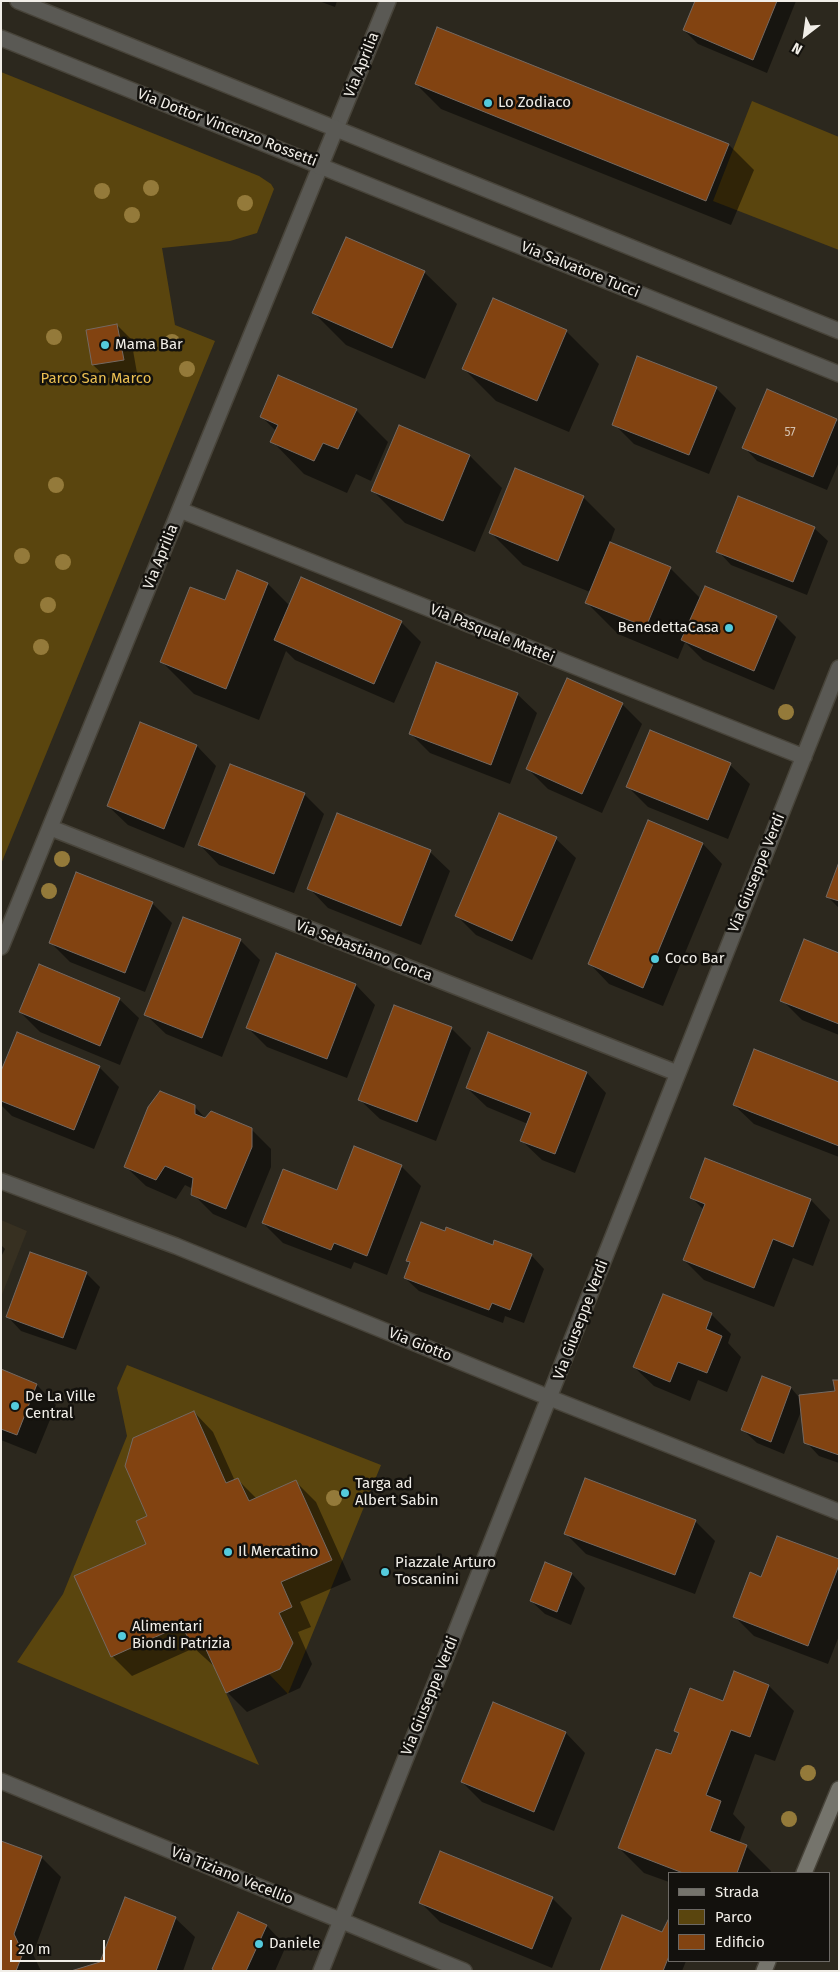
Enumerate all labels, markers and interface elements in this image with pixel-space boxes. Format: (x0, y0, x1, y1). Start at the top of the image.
north arrow (780, 10, 830, 60)
street label: Via Aprilia (341, 30, 383, 100)
text: N (789, 39, 806, 58)
street label: Via Dottor Vincenzo Rossetti (134, 85, 320, 171)
place label: Lo Zodiaco (498, 94, 571, 112)
marker: Lo Zodiaco (482, 97, 494, 109)
street label: Via Salvatore Tucci (518, 238, 642, 302)
place label: Mama Bar (115, 336, 183, 354)
marker: Mama Bar (99, 339, 111, 351)
park label: Parco San Marco (41, 370, 151, 388)
house number: 57 (784, 426, 796, 440)
street label: Via Aprilia (140, 522, 182, 592)
street label: Via Pasquale Mattei (427, 601, 557, 667)
place label: BenedettaCasa (617, 619, 719, 637)
marker: BenedettaCasa (723, 622, 735, 634)
street label: Via Giuseppe Verdi (725, 811, 789, 935)
street label: Via Sebastiano Conca (293, 917, 435, 985)
place label: Coco Bar (665, 950, 725, 968)
marker: Coco Bar (649, 953, 661, 965)
street label: Via Giuseppe Verdi (550, 1258, 612, 1382)
street label: Via Giotto (386, 1324, 454, 1366)
place label: De La Ville Central (25, 1388, 96, 1423)
marker: De La Ville Central (9, 1400, 21, 1412)
place label: Targa ad Albert Sabin (355, 1475, 439, 1510)
marker: Targa ad Albert Sabin (339, 1487, 351, 1499)
place label: Il Mercatino (238, 1543, 318, 1561)
marker: Il Mercatino (222, 1546, 234, 1558)
place label: Piazzale Arturo Toscanini (395, 1554, 496, 1589)
marker: Piazzale Arturo Toscanini (379, 1566, 391, 1578)
place label: Alimentari Biondi Patrizia (132, 1618, 231, 1653)
marker: Alimentari Biondi Patrizia (116, 1630, 128, 1642)
street label: Via Giuseppe Verdi (398, 1634, 462, 1758)
street label: Via Tiziano Vecellio (168, 1843, 296, 1909)
legend (668, 1872, 830, 1962)
text: Strada (715, 1883, 759, 1901)
text: Parco (715, 1908, 752, 1926)
scale bar (12, 1930, 108, 1962)
text: Edificio (715, 1933, 765, 1951)
place label: Daniele (269, 1935, 320, 1953)
marker: Daniele (253, 1938, 265, 1950)
text: 20 m (18, 1940, 51, 1958)

